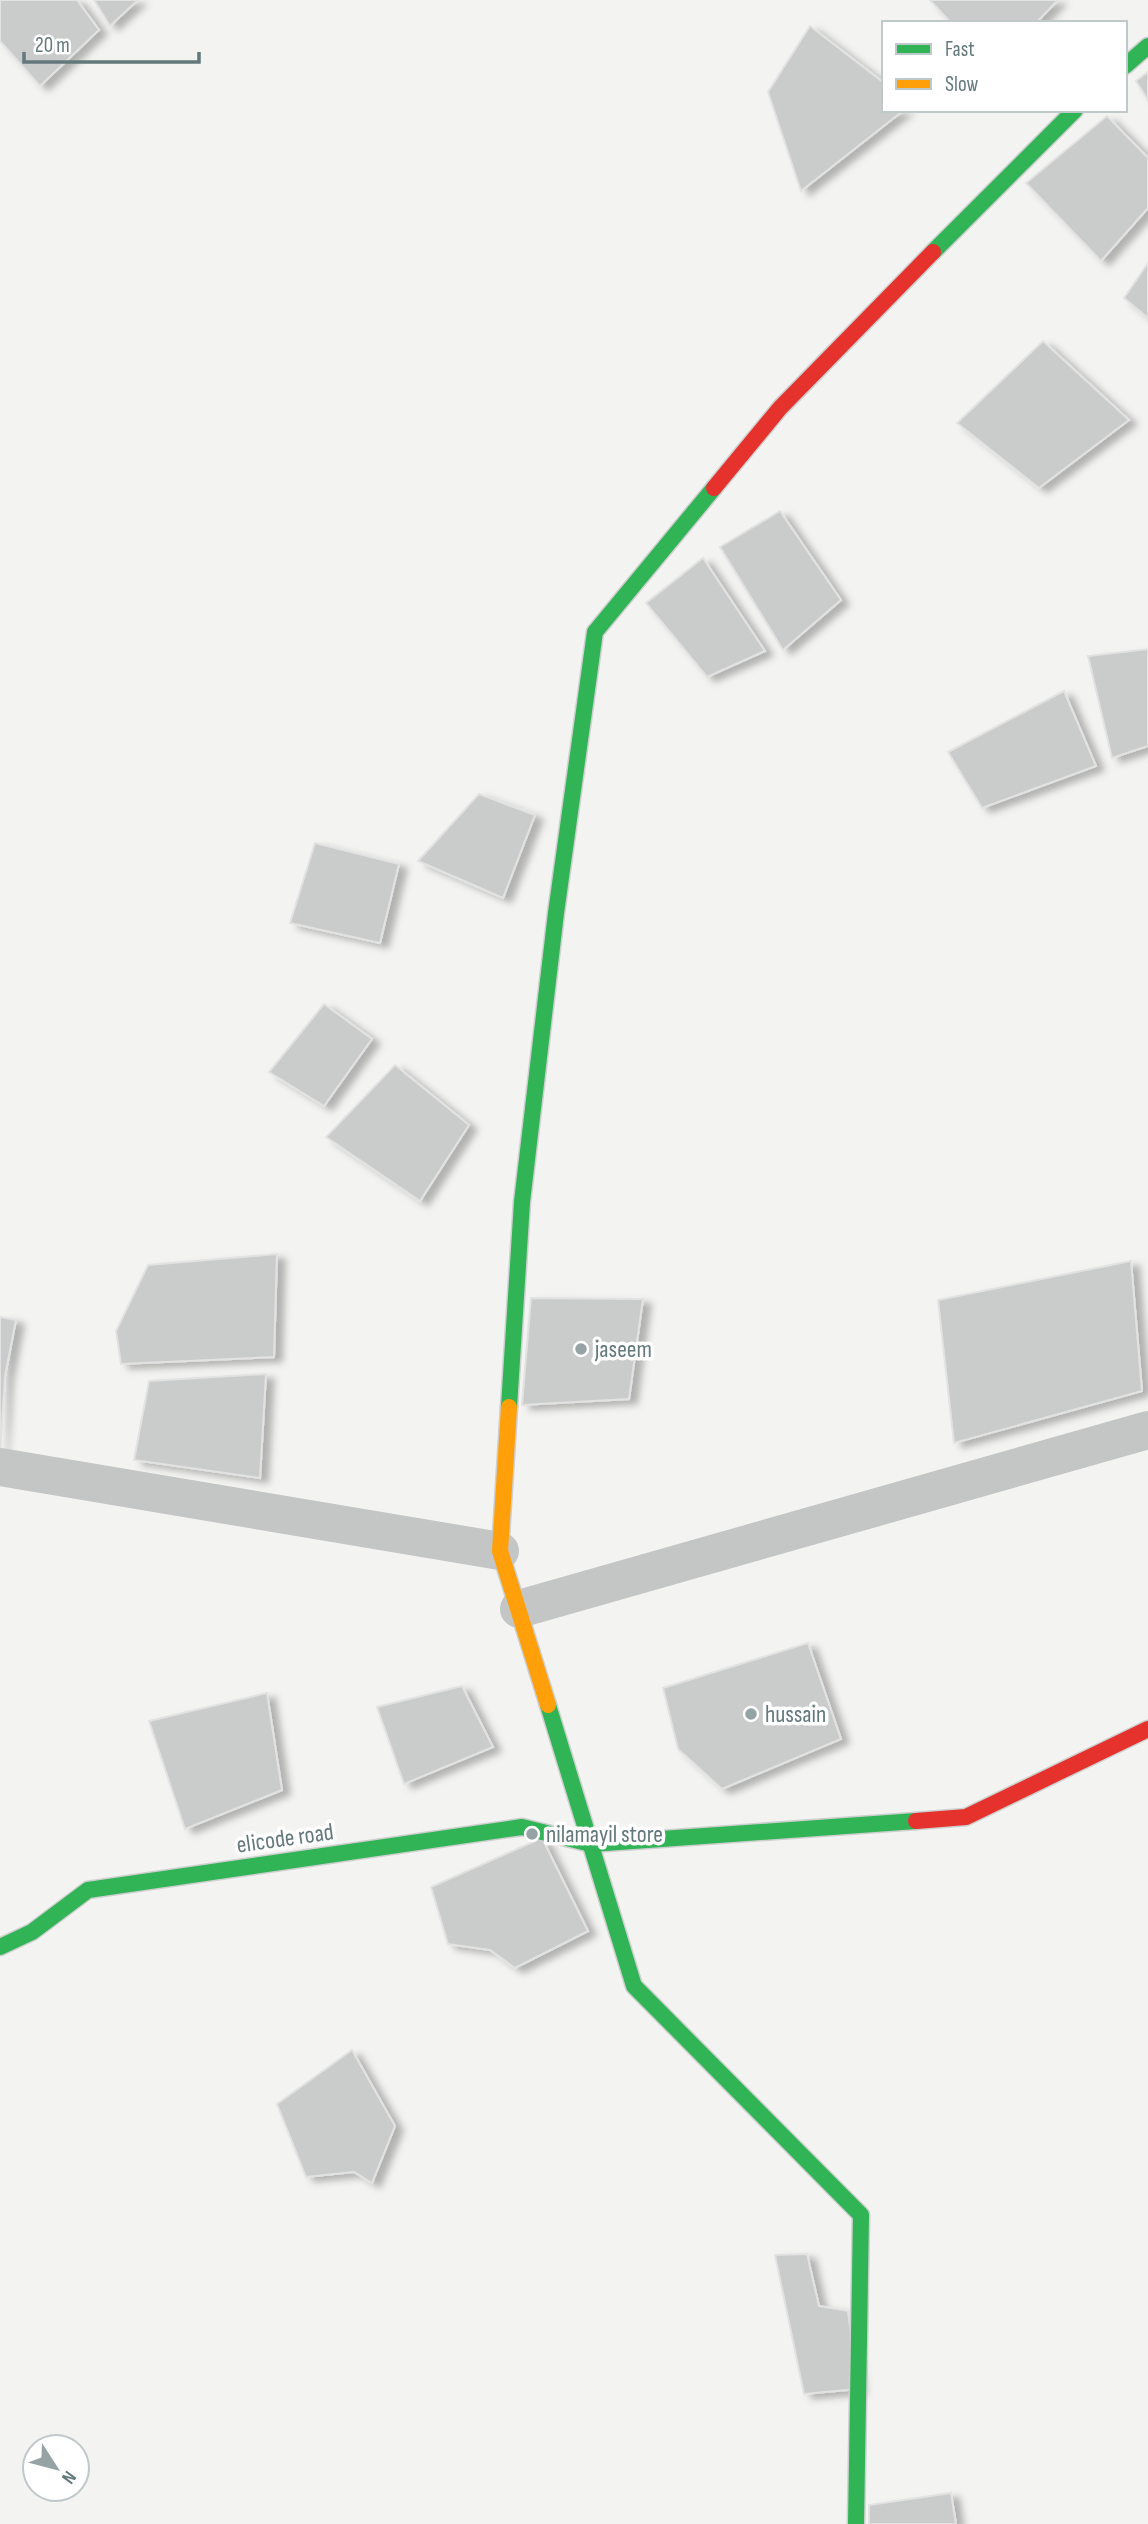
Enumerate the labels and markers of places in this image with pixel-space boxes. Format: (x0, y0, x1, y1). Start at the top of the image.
place label: jaseem (594, 1335, 652, 1364)
marker: jaseem (573, 1341, 589, 1357)
place label: hussain (765, 1700, 826, 1729)
marker: hussain (743, 1706, 759, 1722)
place label: nilamayil store (546, 1820, 663, 1849)
marker: nilamayil store (524, 1826, 540, 1842)

